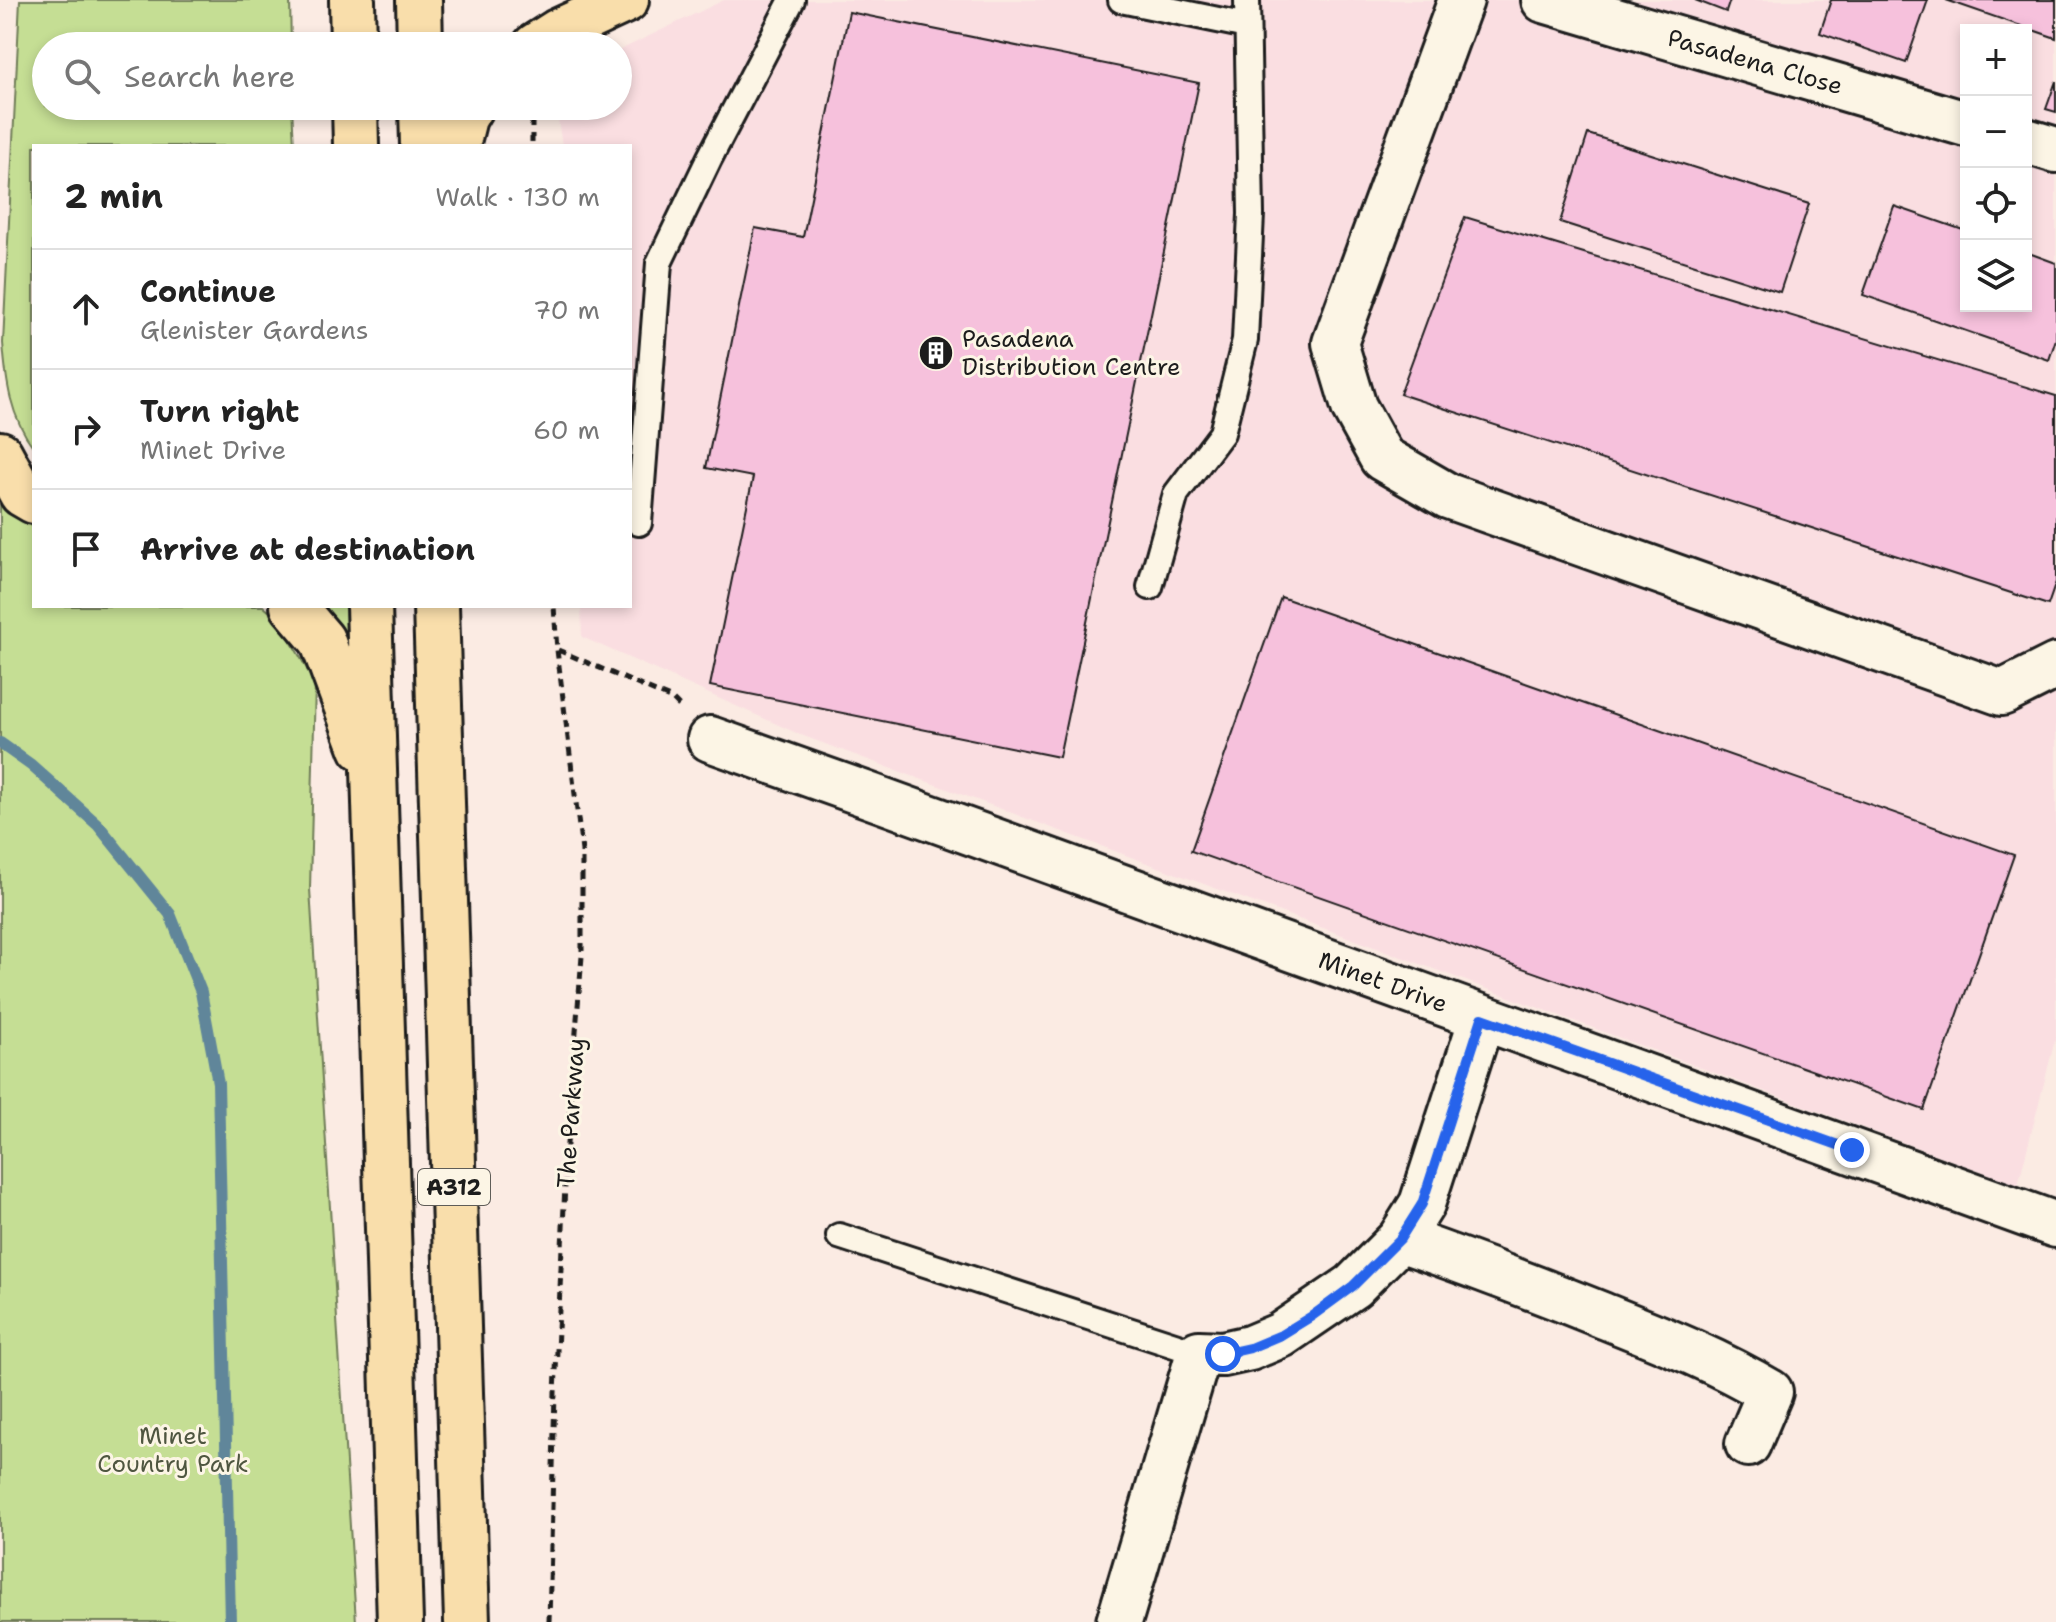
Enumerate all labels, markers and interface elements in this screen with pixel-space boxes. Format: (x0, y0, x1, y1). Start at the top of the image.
street label: Pasadena Close (1664, 22, 1846, 102)
map controls (1960, 24, 2032, 312)
button: + (1960, 24, 2032, 96)
search box (32, 32, 632, 120)
icon: search (60, 54, 104, 98)
text: Search here (124, 56, 295, 97)
button: − (1960, 96, 2032, 168)
button: locate (1960, 168, 2032, 240)
text: 2 min (64, 173, 163, 219)
text: Walk · 130 m (435, 179, 600, 214)
button: layers (1960, 240, 2032, 312)
text: Continue (140, 271, 276, 312)
icon: ahead (64, 287, 108, 331)
text: 70 m (533, 292, 600, 327)
text: Glenister Gardens (140, 312, 369, 347)
place label: Pasadena Distribution Centre (962, 323, 1181, 383)
building icon: Pasadena Distribution Centre (917, 334, 955, 372)
text: Turn right (140, 391, 299, 432)
icon: right (64, 407, 108, 451)
text: 60 m (533, 412, 600, 447)
text: Minet Drive (140, 432, 286, 467)
icon: arrive (64, 527, 108, 571)
text: Arrive at destination (140, 529, 475, 570)
street label: Minet Drive (1314, 944, 1452, 1020)
street label: The Parkway (550, 1037, 592, 1189)
route end (1834, 1132, 1870, 1168)
road number: A312 (418, 1169, 490, 1205)
route start (1205, 1336, 1241, 1372)
park label: Minet Country Park (97, 1420, 249, 1480)

